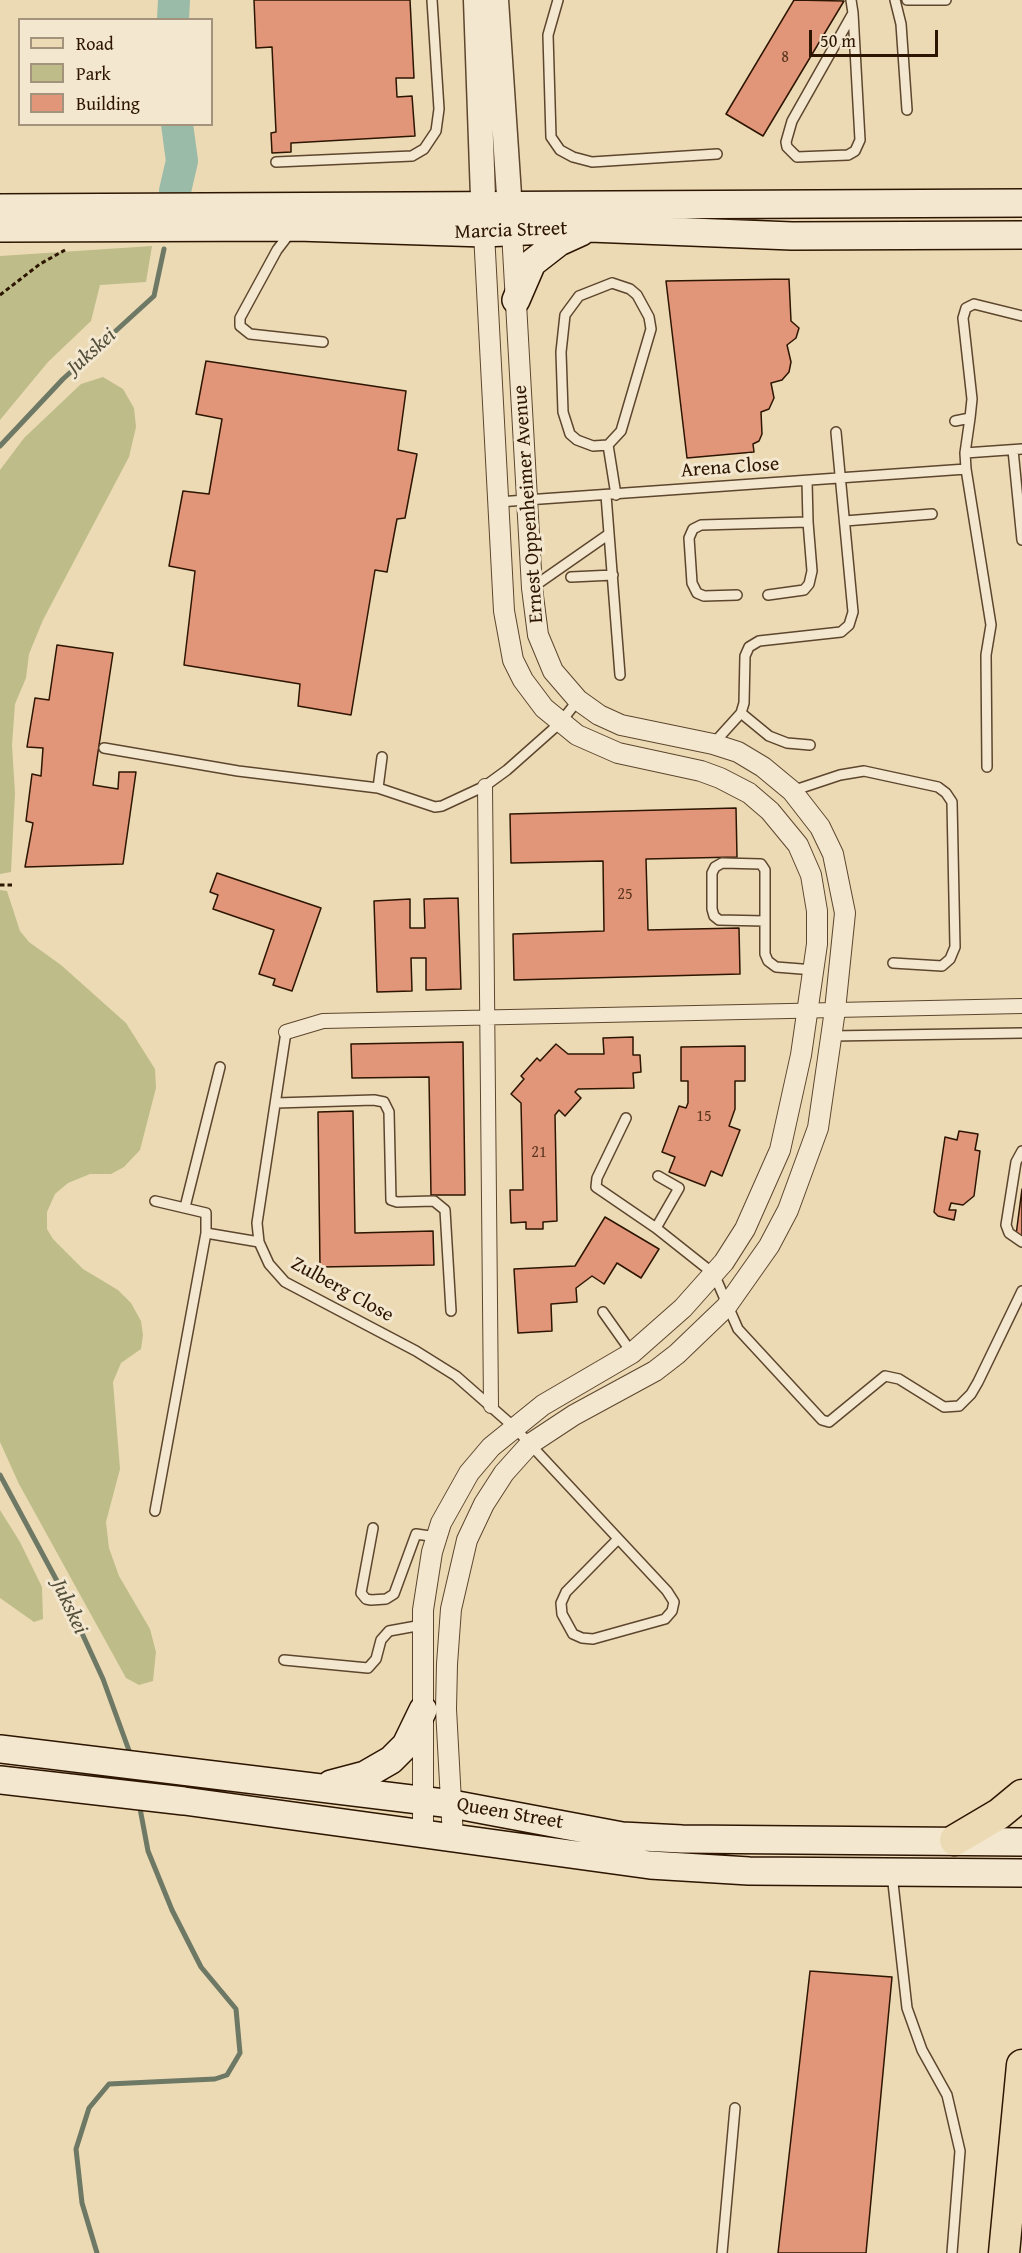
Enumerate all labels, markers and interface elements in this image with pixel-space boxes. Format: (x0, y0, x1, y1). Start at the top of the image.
legend (18, 18, 213, 126)
scale bar (812, 18, 941, 56)
text: 50 m (820, 27, 856, 54)
text: Road (76, 30, 114, 57)
house number: 8 (781, 48, 789, 68)
text: Park (76, 60, 111, 87)
text: Building (76, 90, 140, 117)
street label: Marcia Street (454, 217, 568, 245)
water label: Jukskei (62, 323, 122, 381)
street label: Ernest Oppenheimer Avenue (509, 384, 549, 624)
street label: Arena Close (680, 453, 780, 483)
house number: 25 (617, 885, 633, 905)
house number: 15 (696, 1107, 712, 1127)
house number: 21 (531, 1143, 547, 1163)
street label: Zulberg Close (287, 1252, 397, 1328)
water label: Jukskei (45, 1576, 93, 1638)
street label: Queen Street (455, 1793, 565, 1835)

